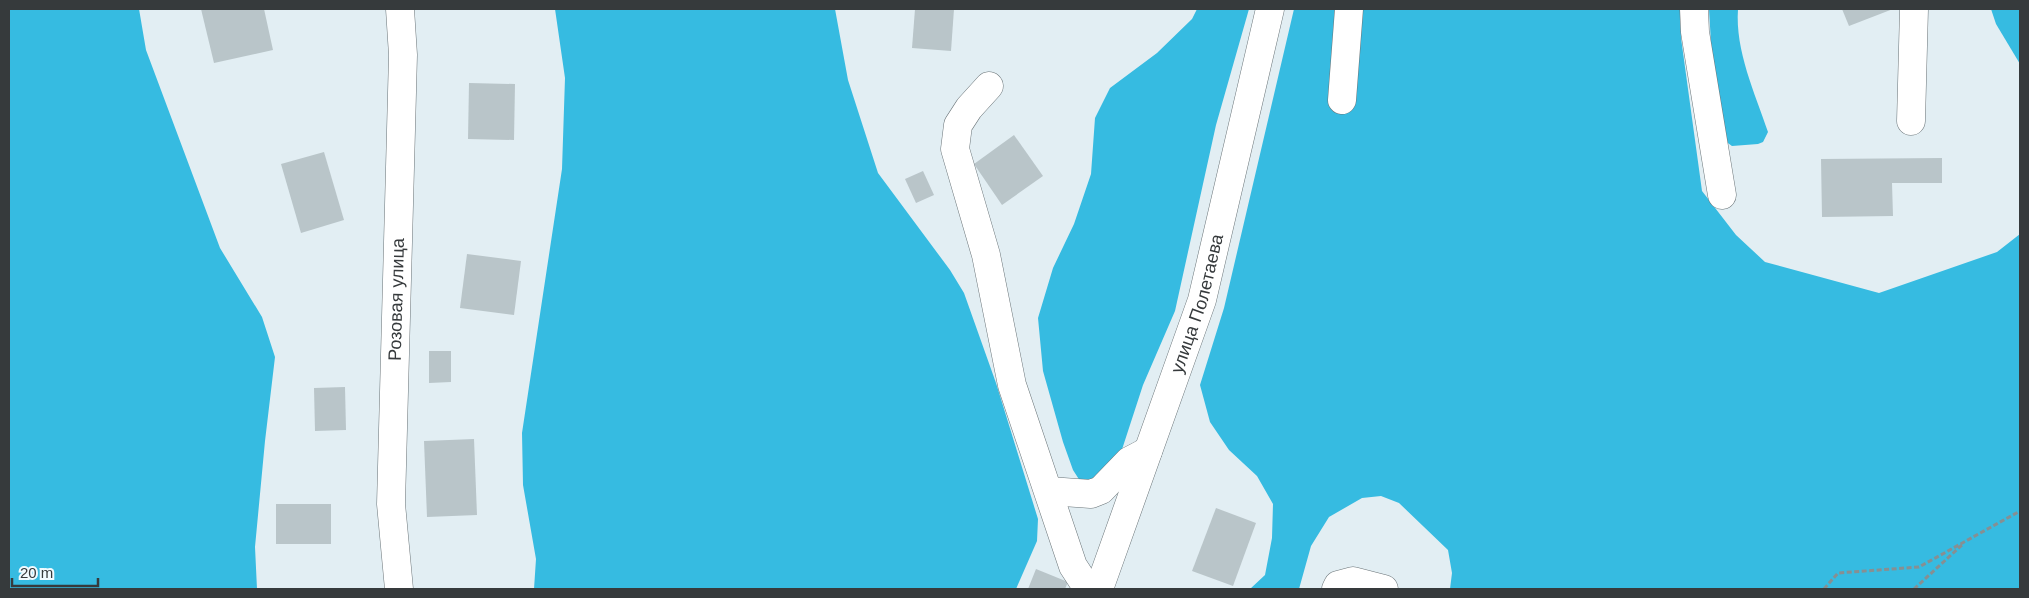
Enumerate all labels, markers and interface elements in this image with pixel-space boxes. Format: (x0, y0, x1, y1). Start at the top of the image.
street label: улица Полетаева (1167, 231, 1227, 376)
street label: Розовая улица (385, 237, 408, 361)
scale bar (12, 556, 99, 588)
text: 20 m (20, 564, 53, 581)

